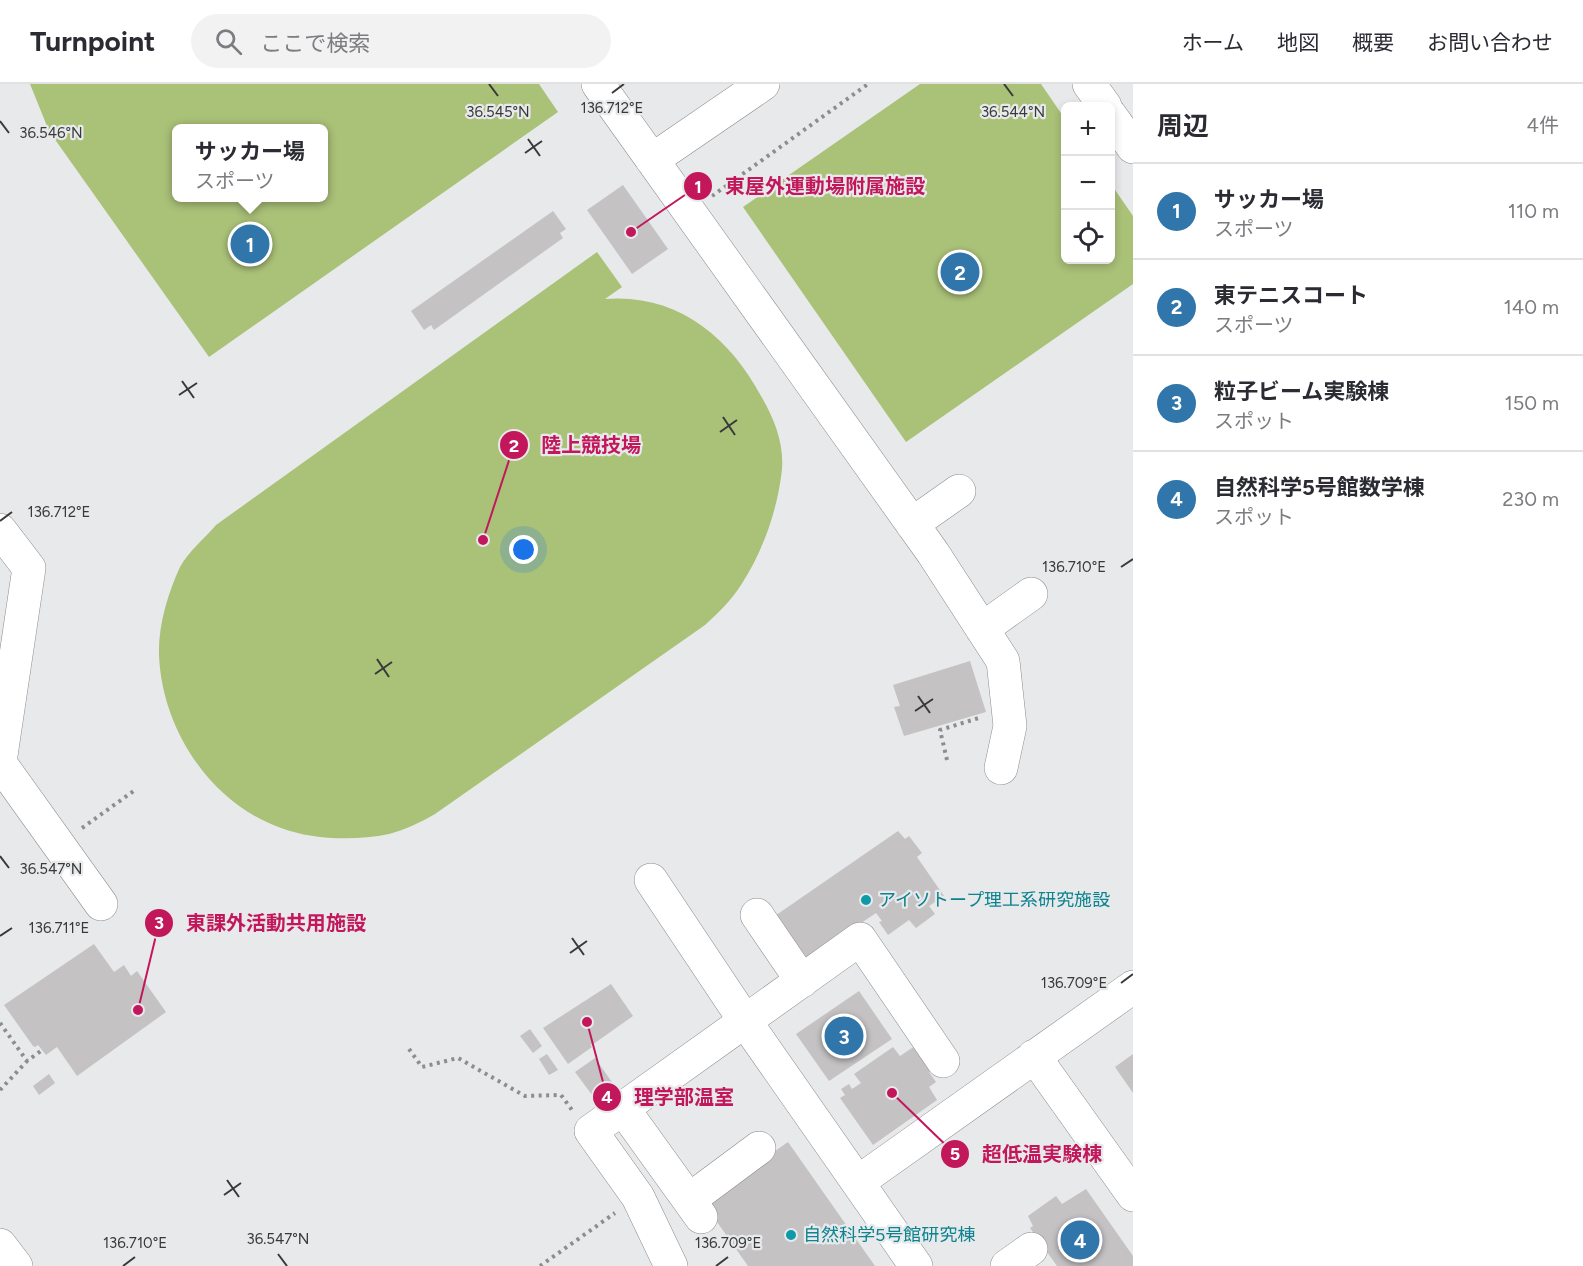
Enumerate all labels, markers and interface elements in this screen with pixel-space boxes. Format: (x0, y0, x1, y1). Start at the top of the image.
search box (191, 14, 611, 68)
text: Turnpoint (30, 24, 155, 58)
icon: search (212, 25, 245, 58)
text: ここで検索 (260, 30, 370, 57)
text: ホーム (1182, 30, 1244, 55)
text: 地図 (1277, 30, 1319, 55)
text: 概要 (1352, 30, 1394, 55)
text: お問い合わせ (1427, 30, 1553, 55)
text: 136.712°E (580, 99, 644, 117)
map controls (1061, 102, 1115, 264)
button: + (1061, 102, 1115, 156)
text: 36.545°N (466, 103, 530, 121)
text: 36.544°N (981, 103, 1045, 121)
text: 周辺 (1157, 110, 1209, 142)
text: 4件 (1527, 113, 1559, 137)
text: 36.546°N (19, 124, 83, 142)
popup (172, 124, 328, 202)
text: サッカー場 (195, 138, 305, 165)
button: − (1061, 156, 1115, 210)
callout: 東屋外運動場附属施設 (683, 167, 937, 205)
text: スポーツ (195, 169, 275, 193)
text: 東屋外運動場附属施設 (725, 174, 925, 198)
text: 1 (694, 176, 702, 198)
text: サッカー場 (1214, 186, 1324, 213)
text: 1 (1172, 199, 1181, 223)
text: 110 m (1508, 199, 1559, 223)
button: locate (1061, 210, 1115, 264)
text: スポーツ (1214, 217, 1294, 241)
pin: 1 (230, 222, 270, 266)
pin: 2 (940, 250, 980, 294)
text: 東テニスコート (1214, 282, 1368, 309)
text: 2 (1171, 295, 1182, 319)
text: 140 m (1504, 295, 1559, 319)
text: スポーツ (1214, 313, 1294, 337)
text: 粒子ビーム実験棟 (1214, 378, 1389, 405)
text: 3 (1171, 391, 1182, 415)
text: 150 m (1504, 391, 1559, 415)
text: スポット (1214, 409, 1294, 433)
callout: 陸上競技場 (499, 426, 653, 464)
text: 陸上競技場 (541, 433, 641, 457)
text: 2 (509, 435, 519, 457)
text: 自然科学5号館数学棟 (1214, 474, 1425, 501)
text: 4 (1170, 487, 1183, 511)
text: 230 m (1502, 487, 1559, 511)
text: 136.712°E (27, 503, 91, 521)
text: スポット (1214, 505, 1294, 529)
your location (509, 535, 538, 564)
text: 136.710°E (1042, 558, 1106, 576)
text: 36.547°N (20, 860, 82, 878)
place label: アイソトープ理工系研究施設 (878, 889, 1110, 911)
marker: アイソトープ理工系研究施設 (859, 893, 873, 907)
callout: 東課外活動共用施設 (144, 904, 378, 942)
text: 東課外活動共用施設 (186, 911, 366, 935)
text: 3 (154, 912, 164, 934)
text: 136.711°E (29, 919, 89, 937)
text: 136.709°E (1041, 974, 1107, 992)
pin: 3 (824, 1014, 864, 1058)
callout: 理学部温室 (592, 1078, 746, 1116)
text: 理学部温室 (634, 1085, 734, 1109)
text: 4 (601, 1086, 613, 1108)
callout: 超低温実験棟 (940, 1135, 1114, 1173)
text: 超低温実験棟 (982, 1142, 1102, 1166)
text: 5 (950, 1143, 960, 1165)
pin: 4 (1060, 1218, 1100, 1262)
place label: 自然科学5号館研究棟 (803, 1224, 975, 1246)
marker: 自然科学5号館研究棟 (784, 1228, 798, 1242)
text: 36.547°N (247, 1230, 309, 1248)
text: 136.710°E (103, 1234, 167, 1252)
text: 136.709°E (695, 1234, 761, 1252)

